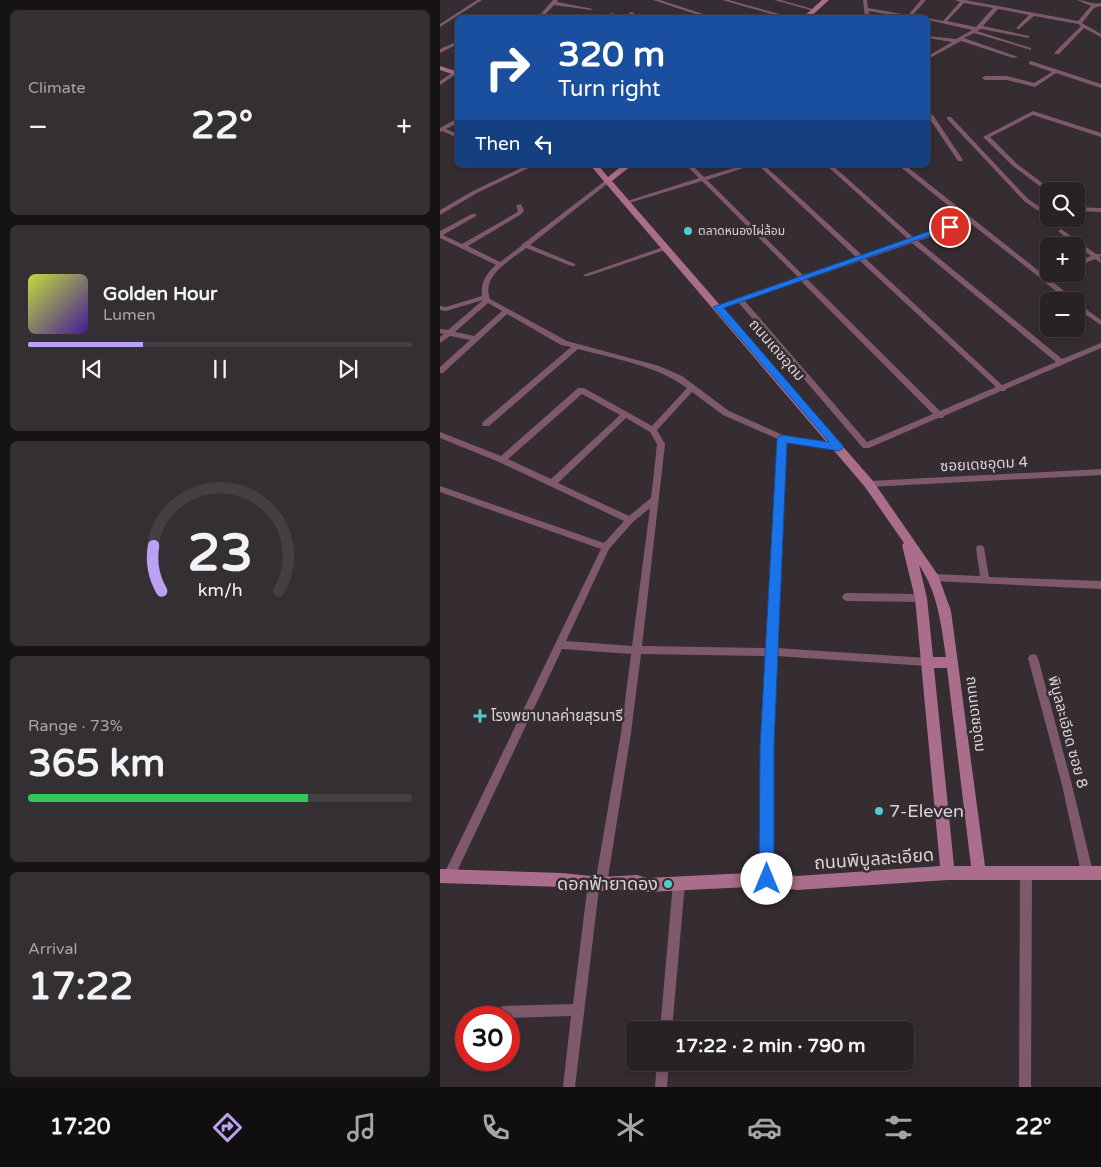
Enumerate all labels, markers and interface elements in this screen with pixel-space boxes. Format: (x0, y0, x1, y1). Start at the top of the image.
text: 320 m (558, 34, 665, 76)
icon: right (475, 35, 540, 100)
text: Turn right (558, 76, 660, 102)
text: Climate (28, 78, 86, 98)
text: 22° (191, 103, 253, 149)
text: − (28, 110, 48, 144)
text: + (396, 110, 412, 144)
icon: left (530, 130, 558, 158)
text: Then (475, 133, 520, 155)
map controls (1040, 182, 1085, 337)
button: search (1040, 182, 1085, 227)
pin (929, 206, 971, 248)
icon: arrive (936, 213, 964, 241)
place label: ตลาดหนองไผ่ล้อม (698, 224, 785, 238)
marker: ตลาดหนองไผ่ล้อม (682, 225, 694, 237)
button: + (1040, 237, 1085, 282)
text: Golden Hour (103, 283, 217, 305)
button: − (1040, 292, 1085, 337)
text: Lumen (103, 305, 155, 325)
street label: ถนนเดชอุดม (745, 315, 809, 385)
icon: previous (78, 355, 106, 383)
icon: pause (206, 355, 234, 383)
icon: next (334, 355, 362, 383)
street label: ซอยเดชอุดม 4 (940, 453, 1028, 475)
text: 23 (187, 522, 253, 585)
text: km/h (198, 580, 242, 601)
street label: พิบูลละเอียด ซอย 8 (1044, 674, 1092, 790)
street label: ถนนเดชอุดม (962, 675, 990, 753)
place label: โรงพยาบาลค่ายสุรนารี (491, 707, 623, 725)
marker: โรงพยาบาลค่ายสุรนารี (473, 709, 487, 723)
text: Range · 73% (28, 716, 123, 736)
text: 365 km (28, 741, 165, 787)
place label: 7-Eleven (889, 800, 964, 822)
marker: 7-Eleven (873, 805, 885, 817)
street label: ถนนพิบูลละเอียด (813, 844, 935, 875)
position arrow (740, 852, 792, 904)
place label: ดอกฟ้ายาดอง (557, 873, 658, 895)
marker: ดอกฟ้ายาดอง (662, 878, 674, 890)
text: Arrival (28, 939, 77, 959)
text: 17:22 (28, 964, 133, 1010)
speed limit sign: 30 (455, 1006, 520, 1071)
text: 17:22 · 2 min · 790 m (674, 1035, 866, 1057)
icon: directions (210, 1110, 245, 1145)
icon: music (344, 1110, 379, 1145)
icon: phone (478, 1110, 513, 1145)
icon: climate (613, 1110, 648, 1145)
icon: car (747, 1110, 782, 1145)
icon: filters (881, 1110, 916, 1145)
text: 17:20 (50, 1114, 111, 1140)
text: 22° (1015, 1114, 1051, 1140)

